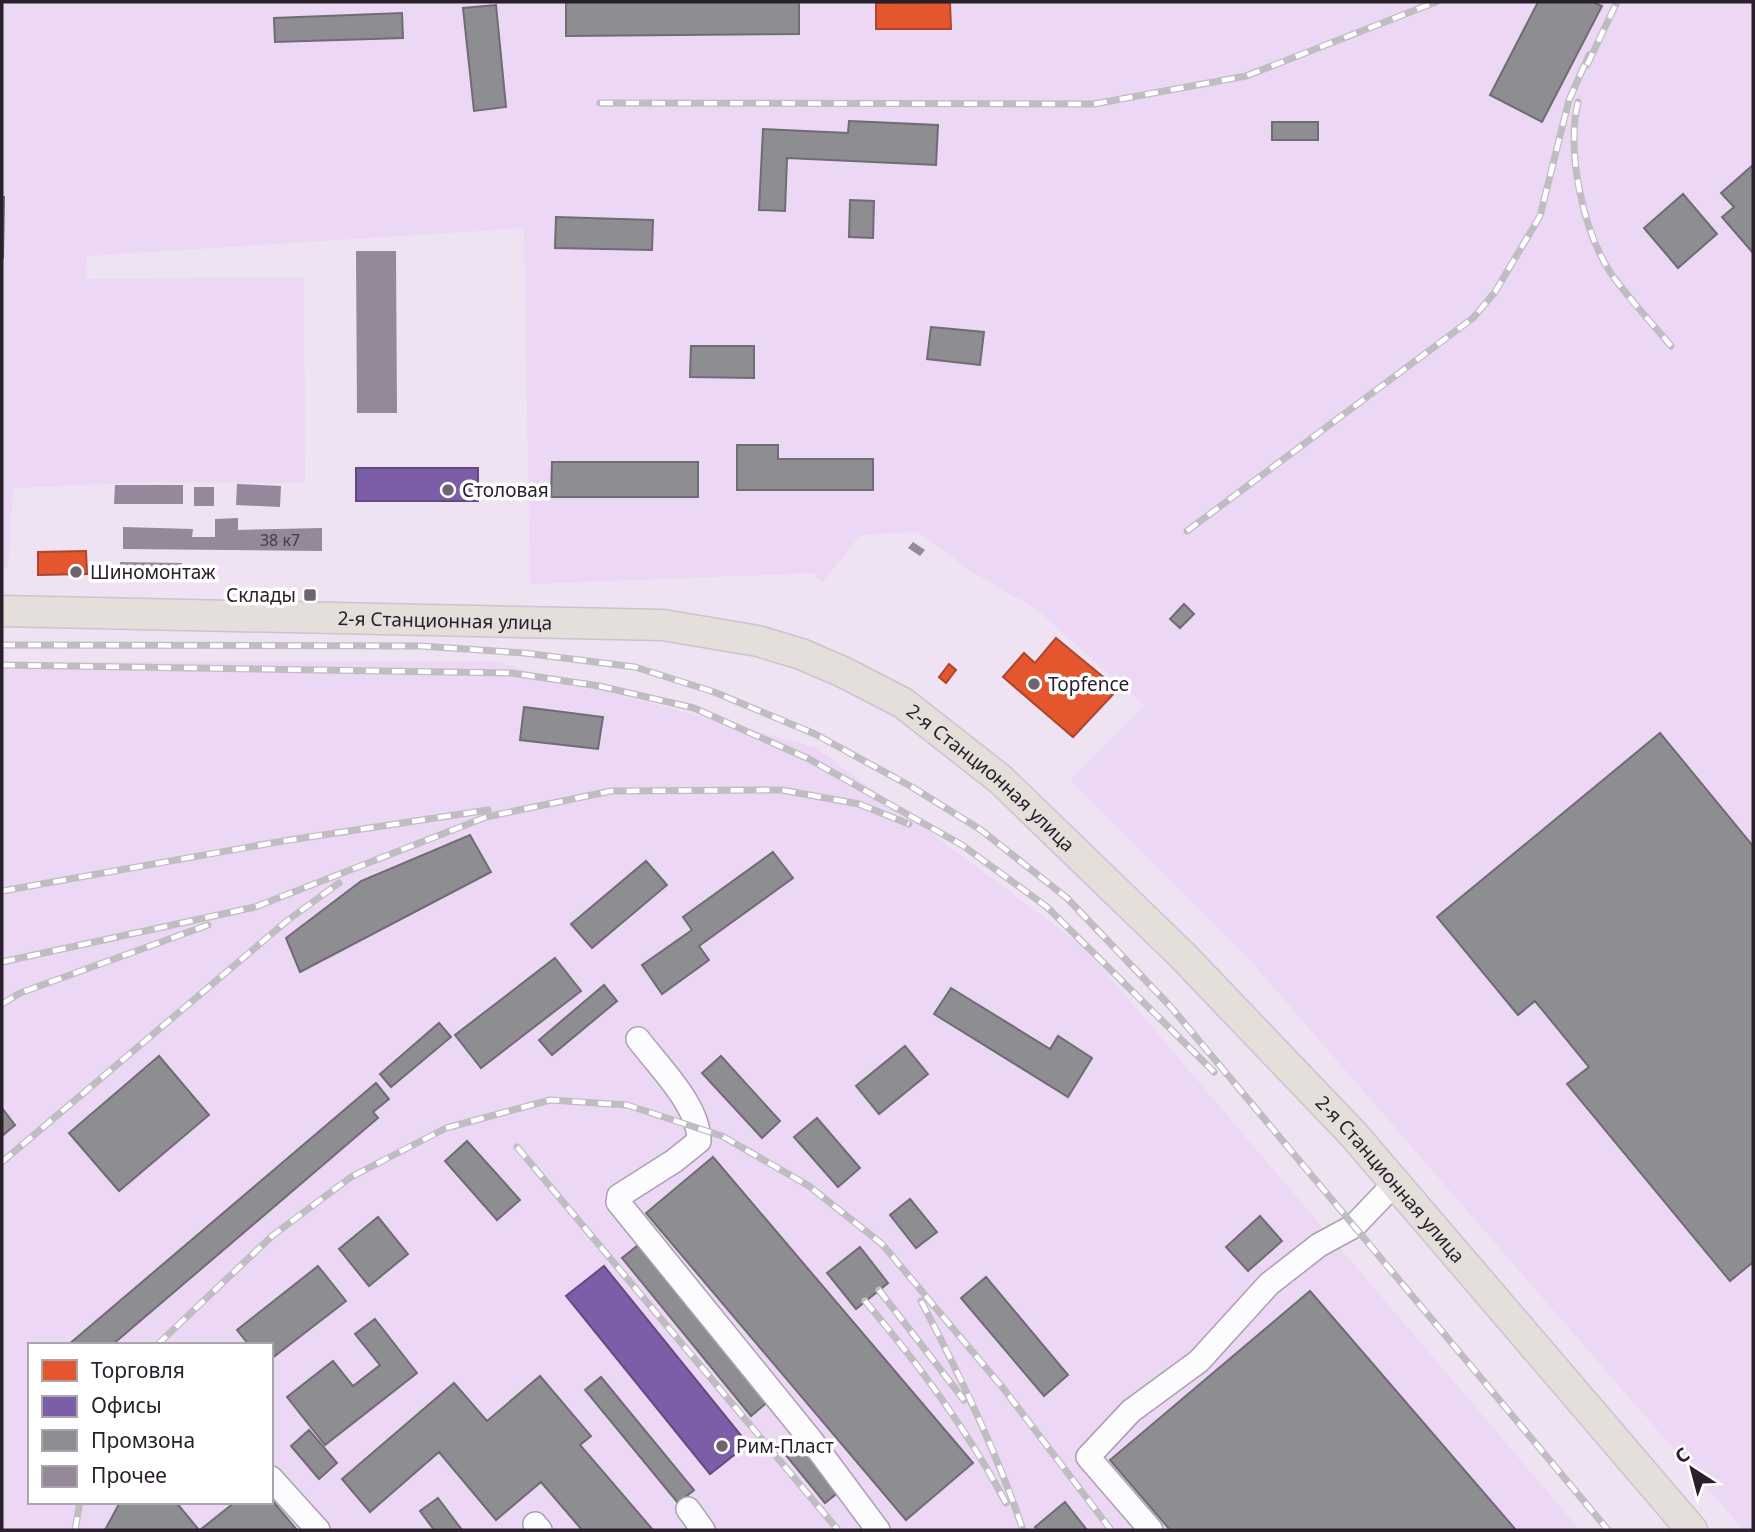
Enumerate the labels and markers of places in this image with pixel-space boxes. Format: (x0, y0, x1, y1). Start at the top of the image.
place label: Столовая (462, 477, 549, 503)
marker: Столовая (440, 482, 456, 498)
place label: Шиномонтаж (90, 559, 216, 585)
marker: Шиномонтаж (68, 564, 84, 580)
place label: Склады (226, 582, 296, 608)
marker: Склады (302, 587, 318, 603)
place label: Topfence (1048, 671, 1129, 697)
marker: Topfence (1026, 676, 1042, 692)
place label: Рим-Пласт (736, 1433, 834, 1459)
marker: Рим-Пласт (714, 1438, 730, 1454)

